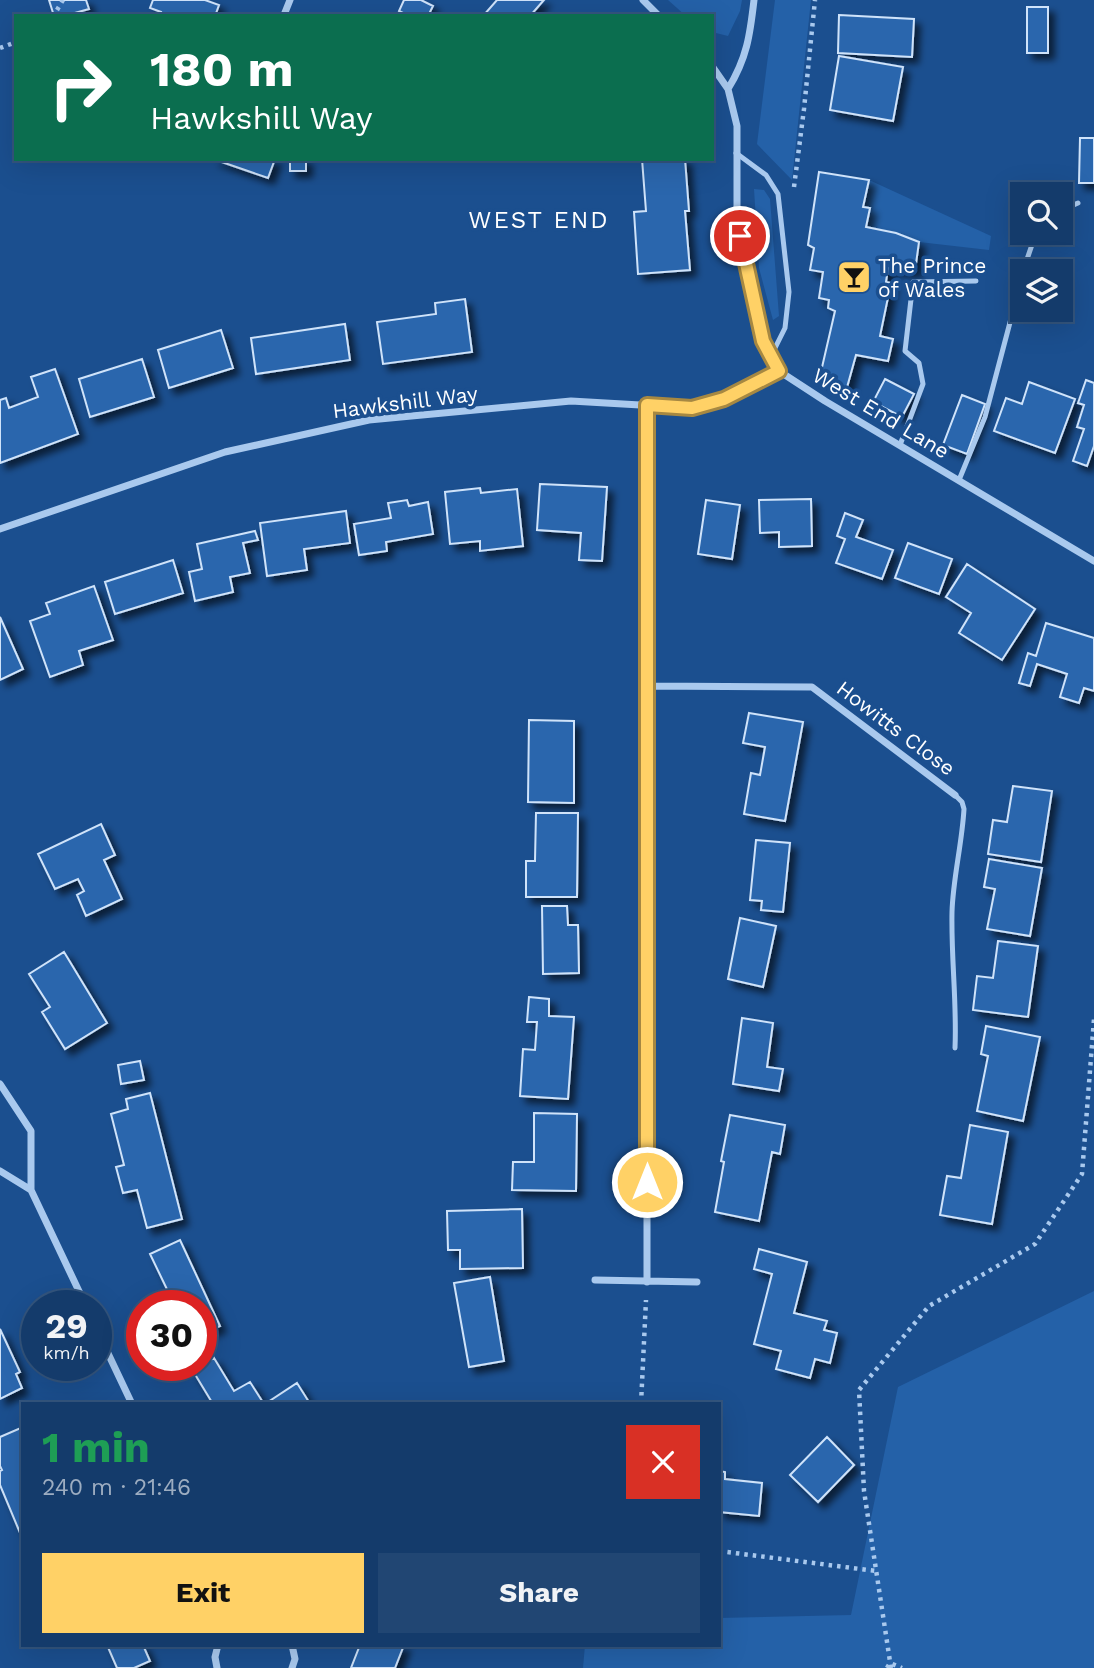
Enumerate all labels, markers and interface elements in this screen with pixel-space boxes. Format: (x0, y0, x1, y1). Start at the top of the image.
text: 180 m (150, 40, 294, 98)
icon: right (35, 42, 126, 133)
text: Hawkshill Way (150, 99, 373, 137)
map controls (1010, 182, 1073, 322)
button: search (1010, 182, 1073, 245)
district label: WEST END (468, 206, 610, 234)
pin (710, 206, 770, 266)
icon: arrive (721, 217, 759, 255)
place label: The Prince of Wales (878, 253, 986, 302)
bar icon: The Prince of Wales (835, 258, 873, 296)
button: layers (1010, 259, 1073, 322)
street label: West End Lane (808, 362, 954, 464)
street label: Hawkshill Way (331, 381, 479, 423)
street label: Howitts Close (832, 675, 960, 781)
position arrow (610, 1145, 684, 1219)
speed limit sign: 30 (126, 1290, 217, 1381)
text: 29 (45, 1305, 88, 1347)
text: km/h (43, 1342, 90, 1363)
text: 1 min (42, 1423, 150, 1472)
button: close (626, 1425, 700, 1499)
text: 240 m · 21:46 (42, 1474, 191, 1501)
button: Exit (42, 1553, 364, 1633)
button: Share (378, 1553, 700, 1633)

